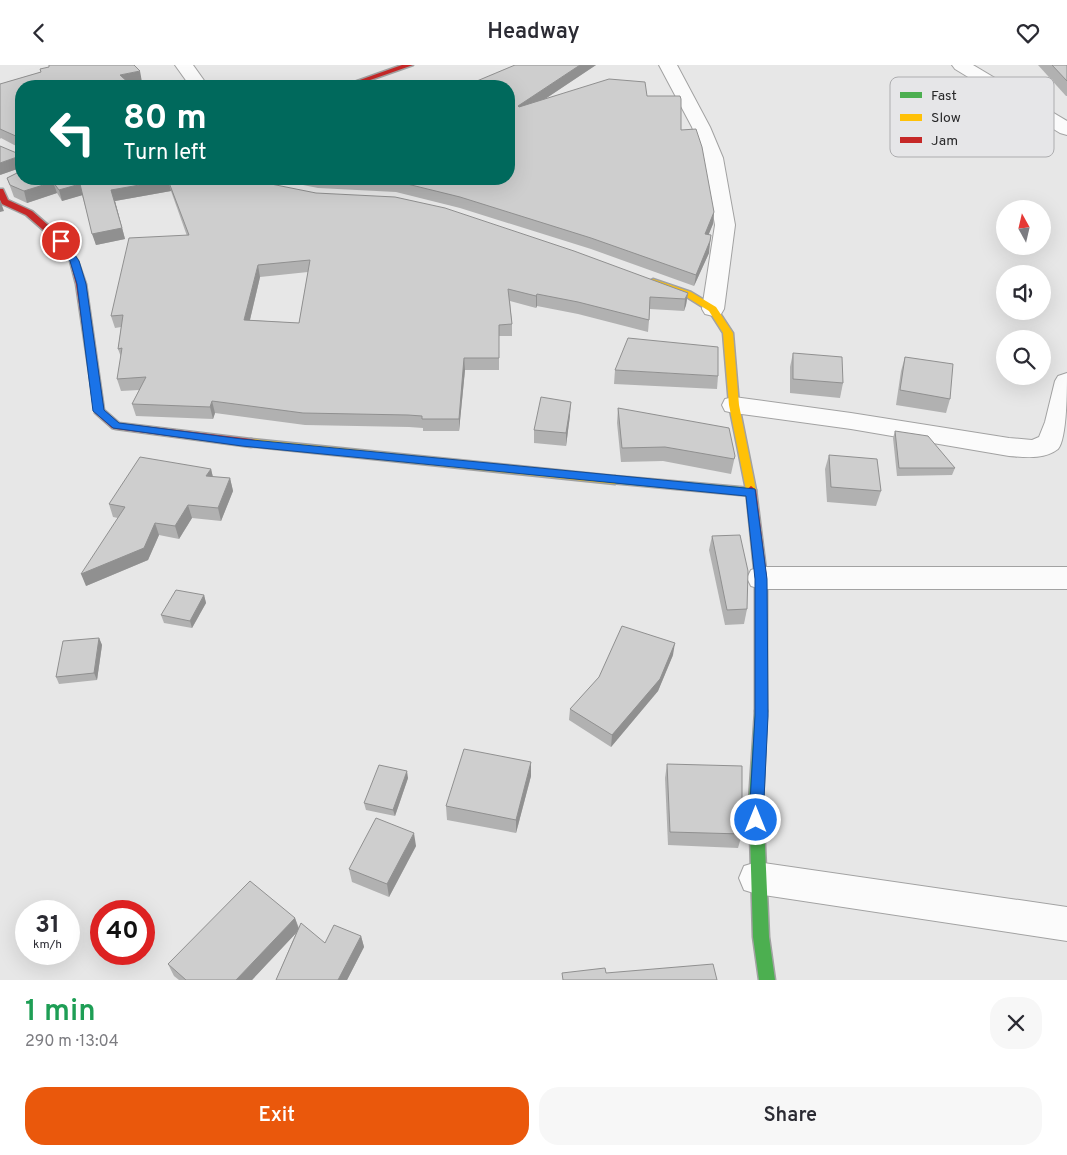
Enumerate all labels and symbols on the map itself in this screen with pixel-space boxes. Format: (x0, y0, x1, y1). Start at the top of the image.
legend (890, 77, 1054, 157)
text: Fast (931, 88, 957, 105)
text: Slow (931, 110, 961, 127)
text: Jam (931, 133, 958, 150)
north arrow (996, 200, 1051, 255)
pin (40, 220, 82, 262)
position arrow (729, 793, 781, 845)
speed limit sign: 40 (90, 900, 155, 965)

